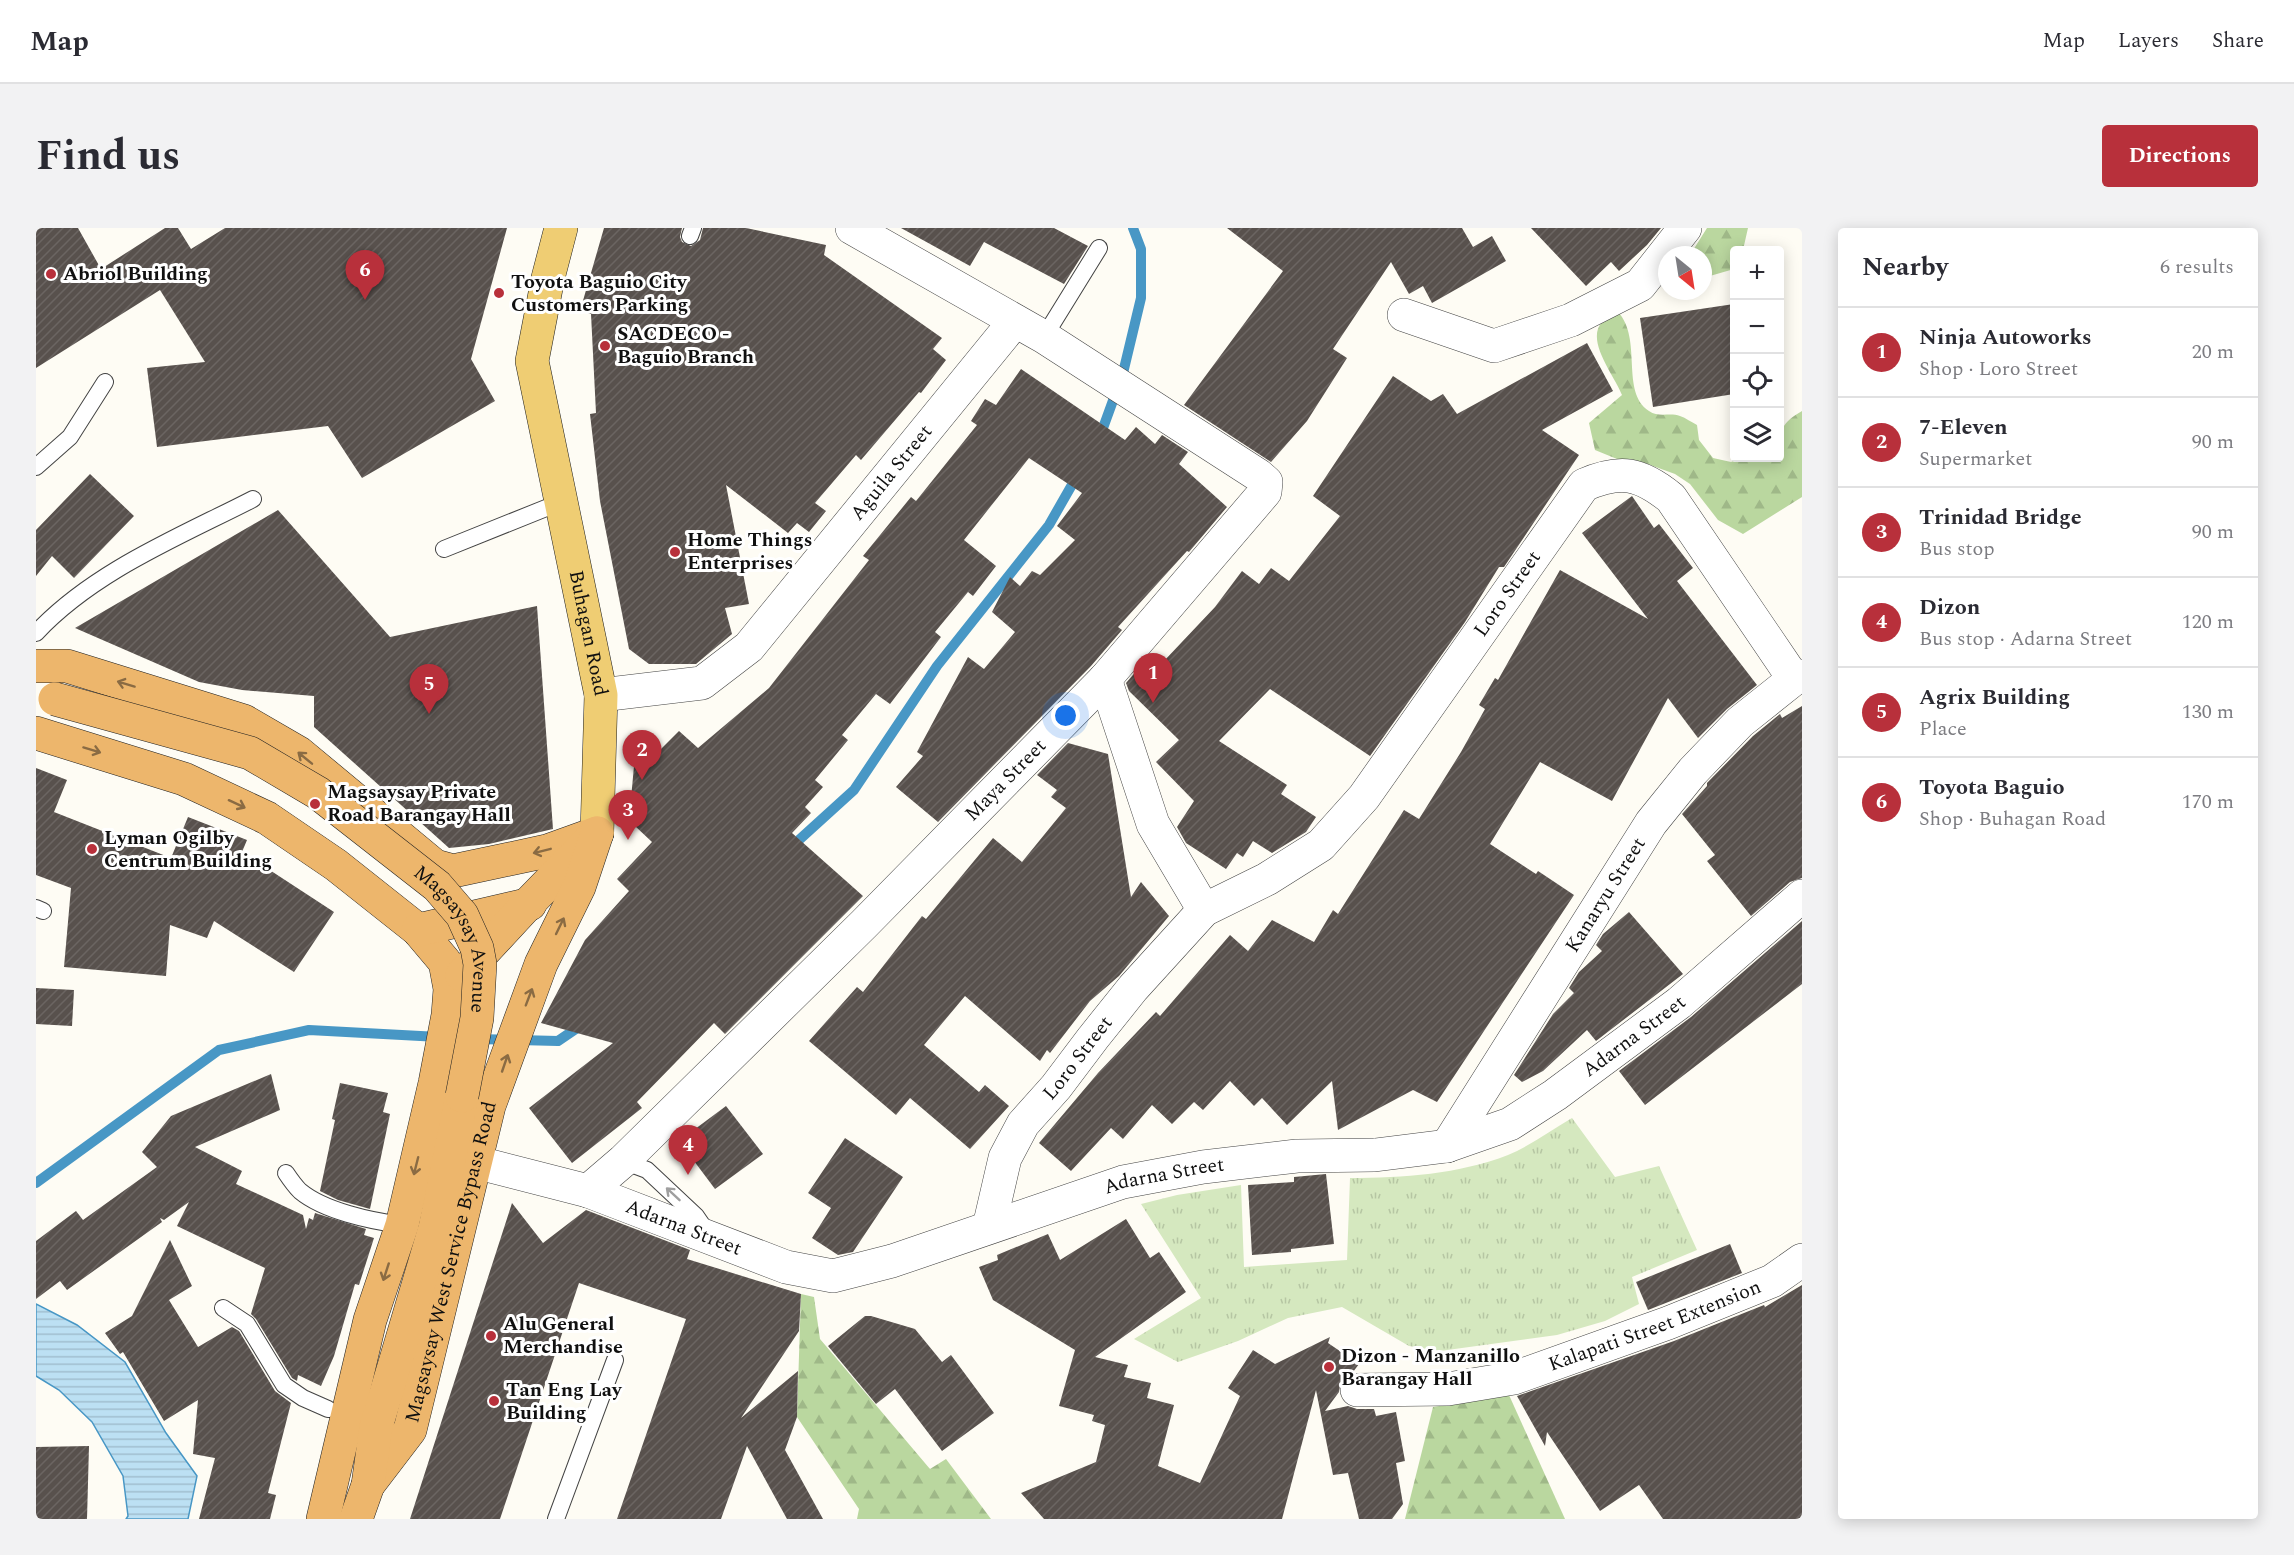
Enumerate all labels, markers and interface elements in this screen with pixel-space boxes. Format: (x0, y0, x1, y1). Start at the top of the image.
text: Map (30, 20, 89, 63)
text: Map (2043, 25, 2085, 57)
text: Layers (2118, 25, 2179, 57)
text: Share (2212, 25, 2264, 57)
text: Find us (36, 125, 180, 188)
button: Directions (2102, 125, 2258, 187)
north arrow (1658, 246, 1712, 300)
map controls (1730, 246, 1784, 462)
button: + (1730, 246, 1784, 300)
text: Nearby (1862, 247, 1948, 287)
pin: 6 (346, 250, 384, 300)
text: 6 results (2160, 252, 2234, 282)
place label: Abriol Building (63, 259, 208, 289)
marker: Abriol Building (44, 267, 58, 281)
place label: Toyota Baguio City Customers Parking (511, 267, 688, 320)
marker: Toyota Baguio City Customers Parking (492, 286, 506, 300)
button: − (1730, 300, 1784, 354)
place label: SACDECO - Baguio Branch (617, 319, 754, 372)
text: Ninja Autoworks (1919, 321, 2092, 354)
text: 1 (1876, 337, 1887, 367)
text: 20 m (2192, 337, 2234, 367)
marker: SACDECO - Baguio Branch (598, 339, 612, 353)
button: locate (1730, 354, 1784, 408)
text: Shop · Loro Street (1919, 354, 2078, 384)
button: layers (1730, 408, 1784, 462)
text: 7-Eleven (1919, 411, 2008, 444)
street label: Aguila Street (843, 418, 940, 527)
text: 2 (1876, 427, 1887, 457)
text: 90 m (2192, 427, 2234, 457)
text: Supermarket (1919, 444, 2032, 474)
text: Trinidad Bridge (1919, 501, 2082, 534)
text: 3 (1876, 517, 1887, 547)
text: 90 m (2192, 517, 2234, 547)
place label: Home Things Enterprises (687, 525, 812, 578)
text: Bus stop (1919, 534, 1995, 564)
street label: Loro Street (1466, 544, 1548, 643)
marker: Home Things Enterprises (668, 545, 682, 559)
street label: Buhagan Road (561, 567, 616, 699)
text: Dizon (1919, 591, 1980, 624)
text: 4 (1876, 607, 1887, 637)
text: 120 m (2182, 607, 2234, 637)
text: Bus stop · Adarna Street (1919, 624, 2132, 654)
pin: 1 (1134, 654, 1172, 703)
pin: 5 (410, 664, 448, 714)
one-way arrow (117, 678, 136, 689)
text: Agrix Building (1919, 681, 2070, 714)
text: 5 (1876, 697, 1887, 727)
text: 130 m (2182, 697, 2234, 727)
your location (1051, 701, 1080, 730)
text: Place (1919, 714, 1967, 744)
pin: 2 (622, 730, 662, 780)
street label: Maya Street (958, 732, 1053, 828)
one-way arrow (82, 745, 101, 756)
one-way arrow (297, 751, 313, 764)
text: Toyota Baguio (1919, 771, 2065, 804)
place label: Magsaysay Private Road Barangay Hall (327, 777, 511, 830)
text: 6 (1876, 787, 1887, 817)
text: 170 m (2182, 787, 2234, 817)
pin: 3 (608, 790, 648, 840)
marker: Magsaysay Private Road Barangay Hall (308, 797, 322, 811)
one-way arrow (227, 798, 245, 810)
text: Shop · Buhagan Road (1919, 804, 2106, 834)
place label: Lyman Ogilby Centrum Building (104, 823, 272, 876)
street label: Kanaryu Street (1558, 831, 1653, 958)
marker: Lyman Ogilby Centrum Building (85, 842, 99, 856)
one-way arrow (533, 846, 552, 858)
street label: Magsaysay Avenue (407, 858, 495, 1014)
one-way arrow (555, 917, 566, 935)
one-way arrow (524, 988, 535, 1007)
street label: Adarna Street (1576, 988, 1693, 1085)
street label: Loro Street (1036, 1009, 1120, 1107)
one-way arrow (500, 1054, 511, 1073)
street label: Magsaysay West Service Bypass Road (397, 1098, 505, 1426)
pin: 4 (668, 1126, 708, 1175)
street label: Adarna Street (1099, 1150, 1226, 1203)
one-way arrow (409, 1157, 421, 1176)
one-way arrow (665, 1187, 680, 1202)
street label: Adarna Street (621, 1192, 746, 1264)
one-way arrow (380, 1262, 391, 1281)
street label: Kalapati Street Extension (1544, 1272, 1766, 1380)
place label: Alu General Merchandise (503, 1309, 623, 1362)
marker: Alu General Merchandise (484, 1329, 498, 1343)
place label: Dizon - Manzanillo Barangay Hall (1341, 1341, 1520, 1394)
marker: Dizon - Manzanillo Barangay Hall (1322, 1360, 1336, 1374)
place label: Tan Eng Lay Building (506, 1375, 623, 1428)
marker: Tan Eng Lay Building (487, 1394, 501, 1408)

